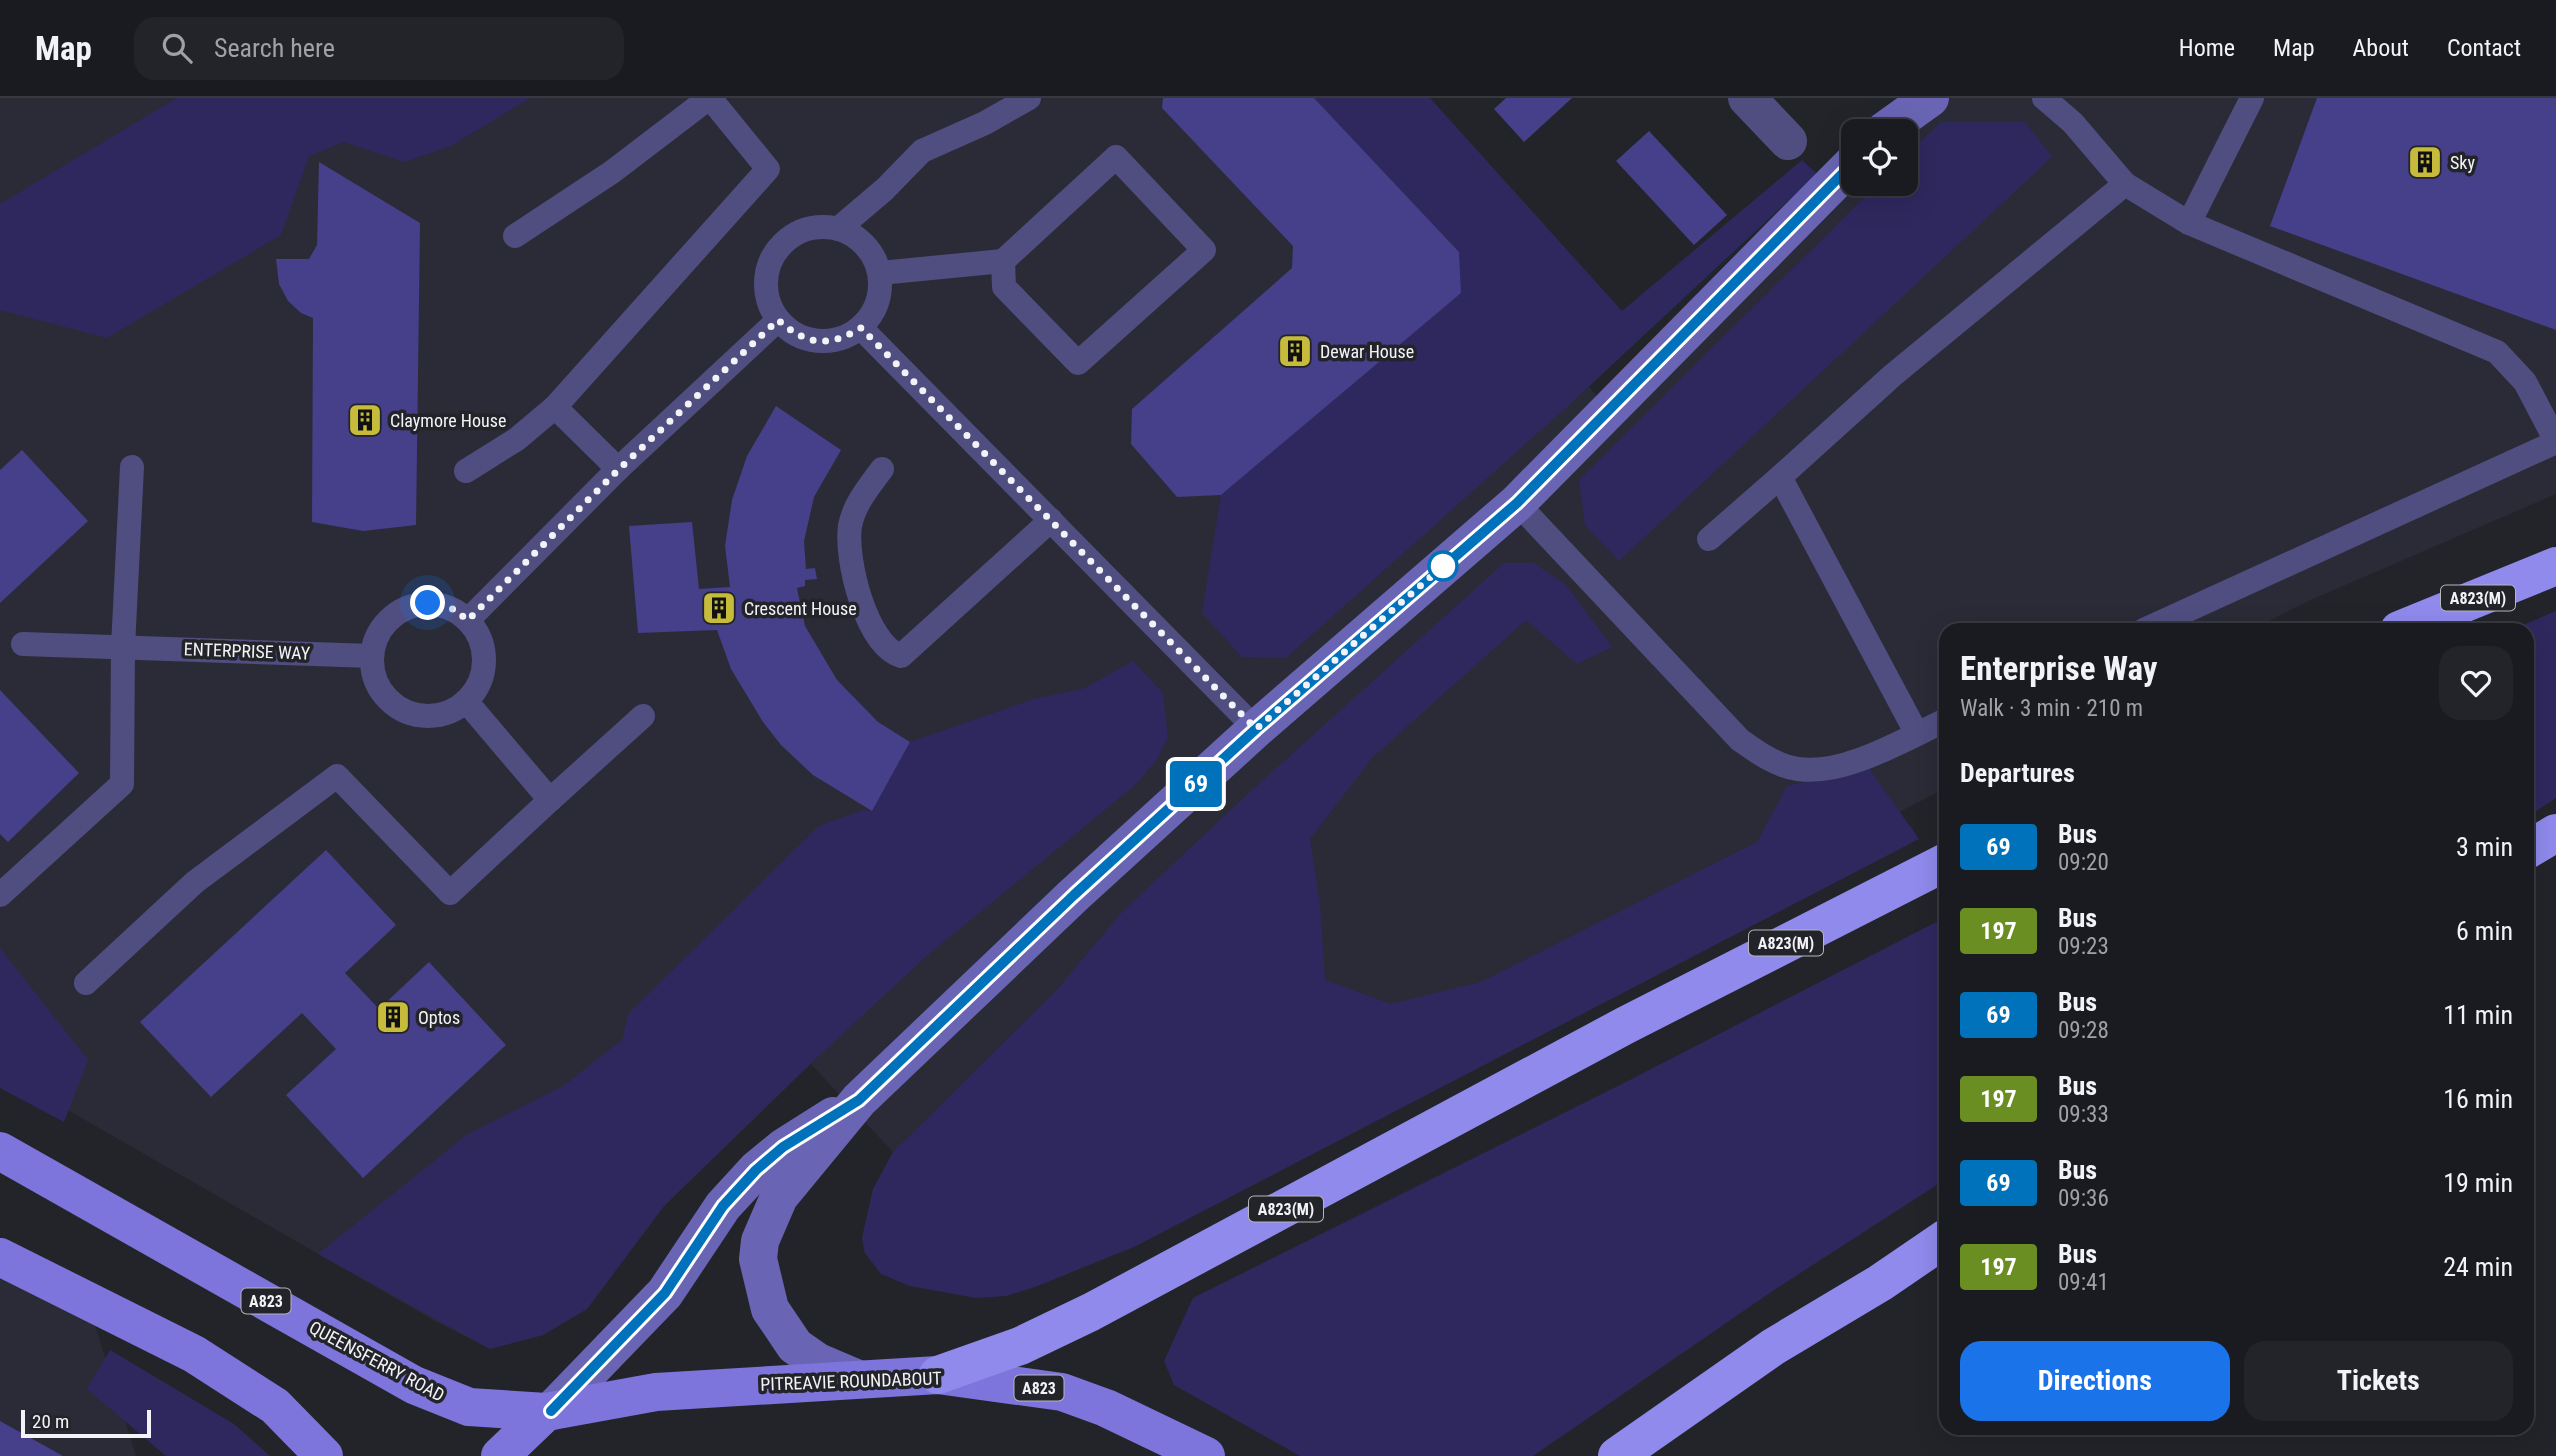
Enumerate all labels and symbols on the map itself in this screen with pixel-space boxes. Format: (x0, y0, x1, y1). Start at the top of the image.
building icon: Sky (2406, 143, 2444, 181)
place label: Sky (2450, 152, 2475, 173)
building icon: Dewar House (1276, 332, 1314, 370)
place label: Dewar House (1320, 341, 1414, 362)
building icon: Claymore House (346, 401, 384, 439)
place label: Claymore House (390, 410, 506, 431)
unlabelled marker (1428, 551, 1458, 581)
your location (410, 585, 445, 620)
road number: A823(M) (2441, 586, 2515, 610)
building icon: Crescent House (700, 589, 738, 627)
place label: Crescent House (744, 598, 857, 619)
street label: ENTERPRISE WAY (183, 638, 311, 664)
line badge: 69 (1164, 761, 1228, 807)
road number: A823(M) (1749, 930, 1823, 956)
building icon: Optos (374, 998, 412, 1036)
place label: Optos (418, 1007, 460, 1028)
road number: A823(M) (1249, 1196, 1323, 1222)
road number: A823 (242, 1288, 290, 1314)
street label: QUEENSFERRY ROAD (306, 1317, 448, 1405)
street label: PITREAVIE ROUNDABOUT (760, 1367, 942, 1395)
road number: A823 (1014, 1376, 1064, 1400)
scale bar (21, 1407, 150, 1439)

